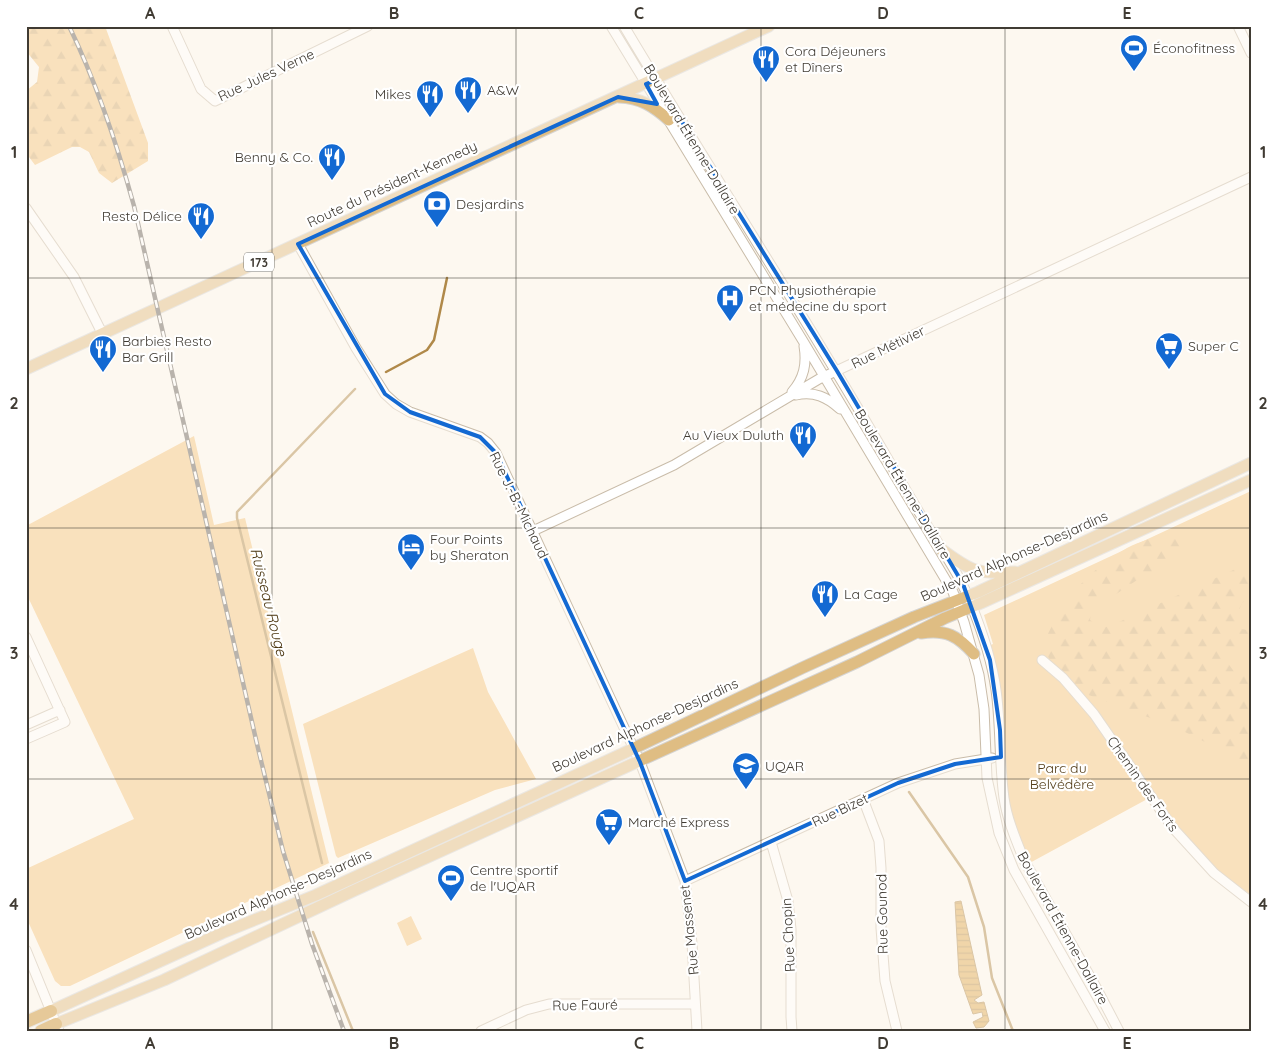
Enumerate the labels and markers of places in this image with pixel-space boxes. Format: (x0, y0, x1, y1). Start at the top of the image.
sports icon: Éconofitness (1119, 33, 1149, 72)
place label: Éconofitness (1153, 39, 1235, 57)
place label: Cora Déjeuners et Dîners (785, 42, 886, 76)
restaurant icon: Cora Déjeuners et Dîners (751, 44, 781, 83)
restaurant icon: A&W (453, 75, 483, 114)
restaurant icon: Mikes (415, 79, 445, 118)
place label: A&W (487, 81, 520, 99)
place label: Mikes (375, 85, 411, 103)
restaurant icon: Benny & Co. (317, 142, 347, 181)
place label: Benny & Co. (235, 148, 313, 166)
bank icon: Desjardins (422, 189, 452, 228)
place label: Desjardins (456, 195, 524, 213)
restaurant icon: Resto Délice (186, 201, 216, 240)
place label: Resto Délice (102, 207, 182, 225)
place label: PCN Physiothérapie et médecine du sport (749, 281, 887, 315)
hospital icon: PCN Physiothérapie et médecine du sport (715, 283, 745, 322)
supermarket icon: Super C (1154, 331, 1184, 370)
place label: Barbies Resto Bar Grill (122, 332, 212, 366)
restaurant icon: Barbies Resto Bar Grill (88, 334, 118, 373)
place label: Super C (1188, 337, 1239, 355)
restaurant icon: Au Vieux Duluth (788, 420, 818, 459)
place label: Au Vieux Duluth (683, 426, 784, 444)
place label: Four Points by Sheraton (430, 530, 509, 564)
hotel icon: Four Points by Sheraton (396, 532, 426, 571)
restaurant icon: La Cage (810, 579, 840, 618)
place label: La Cage (844, 585, 898, 603)
school or university icon: UQAR (731, 751, 761, 790)
place label: UQAR (765, 757, 804, 775)
supermarket icon: Marché Express (594, 807, 624, 846)
place label: Marché Express (628, 813, 729, 831)
place label: Centre sportif de l'UQAR (470, 861, 558, 895)
sports icon: Centre sportif de l'UQAR (436, 863, 466, 902)

